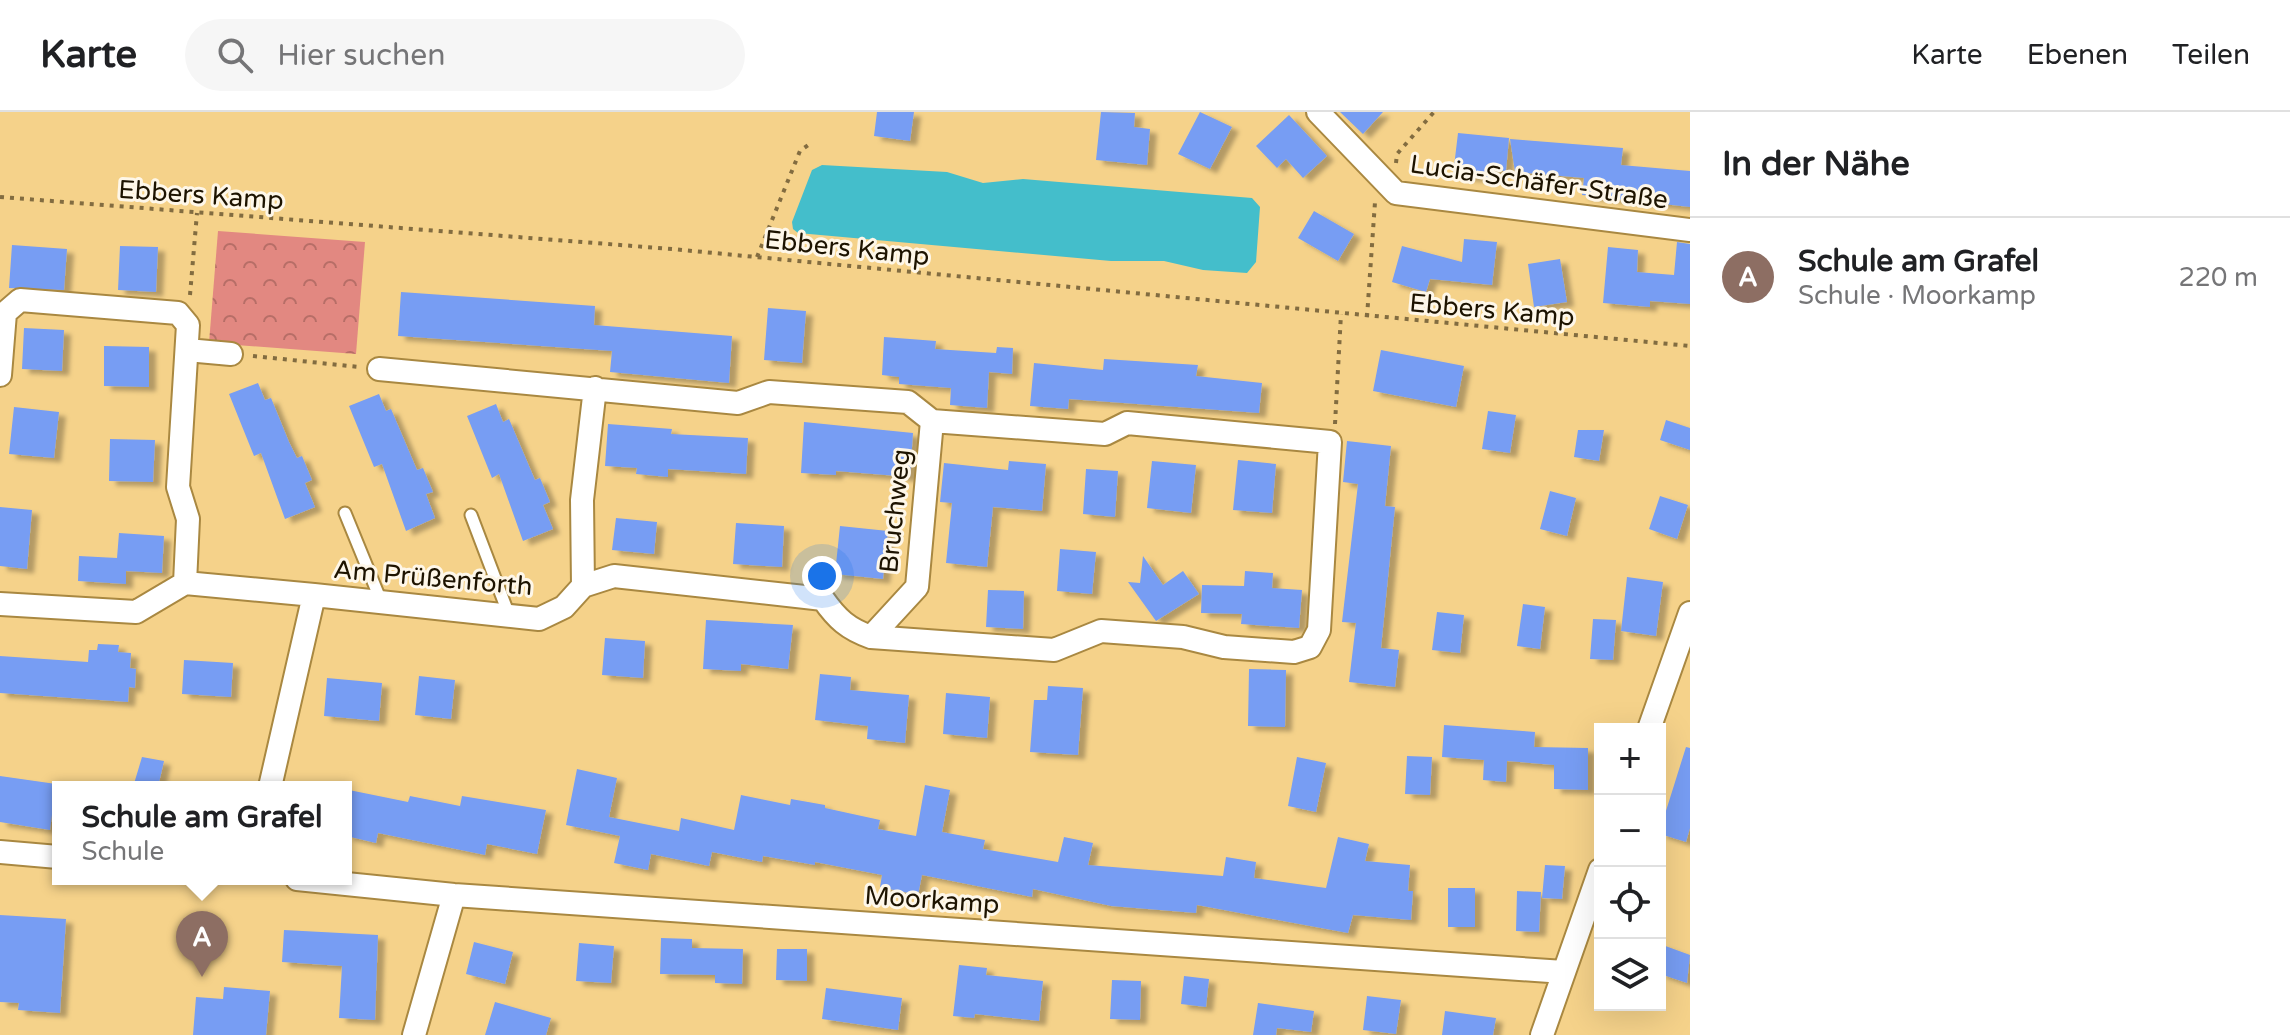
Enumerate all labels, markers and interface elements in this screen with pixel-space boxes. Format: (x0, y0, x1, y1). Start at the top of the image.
search box (185, 19, 745, 91)
text: Karte (40, 32, 137, 78)
icon: search (213, 33, 257, 77)
text: Hier suchen (277, 37, 445, 74)
text: Karte (1911, 38, 1983, 72)
text: Ebenen (2027, 38, 2128, 72)
text: Teilen (2172, 38, 2250, 72)
text: In der Nähe (1722, 144, 1910, 185)
street label: Lucia-Schäfer-Straße (1408, 149, 1670, 215)
street label: Ebbers Kamp (117, 174, 285, 216)
street label: Ebbers Kamp (763, 224, 931, 272)
text: Schule am Grafel (1798, 243, 2039, 280)
text: A (1738, 262, 1758, 293)
text: 220 m (2178, 262, 2258, 293)
text: Schule · Moorkamp (1798, 280, 2036, 311)
street label: Ebbers Kamp (1408, 287, 1576, 333)
street label: Bruchweg (873, 447, 917, 575)
street label: Am Prüßenforth (332, 554, 534, 602)
your location (802, 556, 842, 596)
map controls (1594, 723, 1666, 1011)
button: + (1594, 723, 1666, 795)
popup (52, 781, 352, 885)
button: − (1594, 795, 1666, 867)
text: Schule am Grafel (81, 799, 323, 836)
text: Schule (81, 836, 164, 867)
button: locate (1594, 867, 1666, 939)
street label: Moorkamp (864, 880, 1000, 920)
pin: A (176, 911, 228, 977)
button: layers (1594, 939, 1666, 1011)

